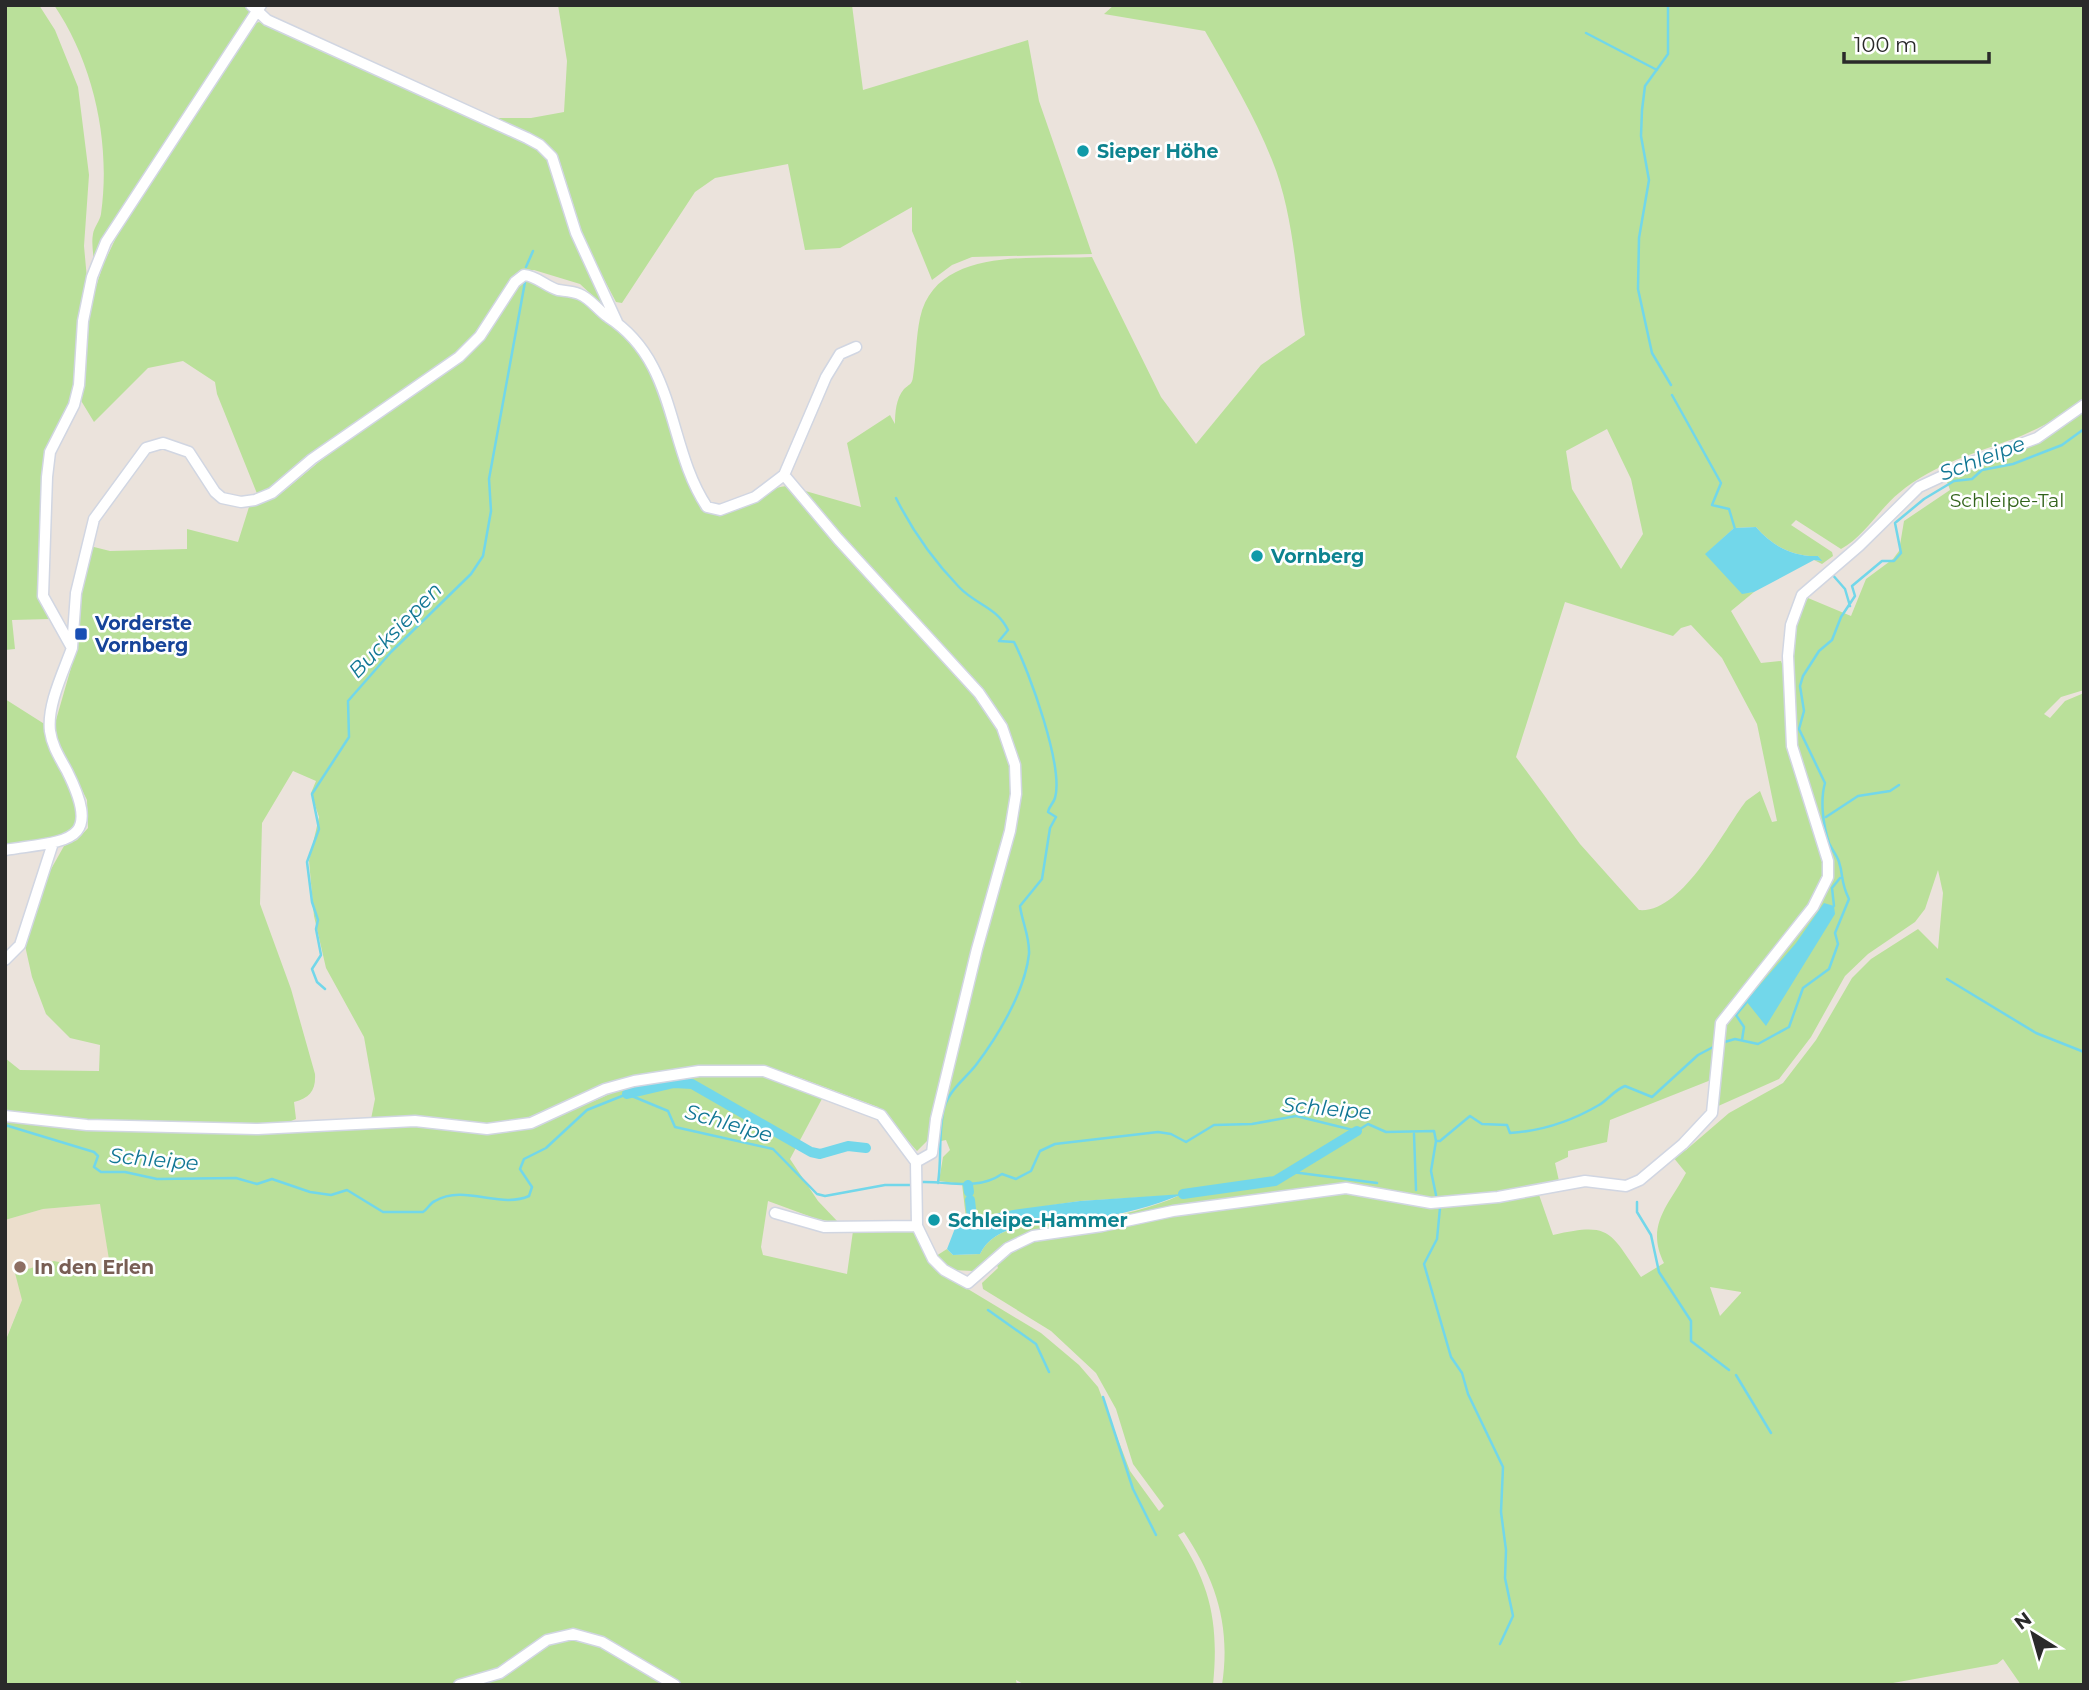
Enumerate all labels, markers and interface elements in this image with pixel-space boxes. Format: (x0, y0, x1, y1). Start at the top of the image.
scale bar (1844, 21, 1989, 65)
text: 100 m (1854, 32, 1917, 57)
place label: Sieper Höhe (1097, 140, 1219, 163)
marker: Sieper Höhe (1075, 143, 1091, 159)
water label: Schleipe (1936, 430, 2028, 486)
park label: Schleipe-Tal (1950, 489, 2064, 512)
place label: Vornberg (1270, 545, 1364, 568)
marker: Vornberg (1249, 548, 1265, 564)
water label: Bucksiepen (343, 577, 447, 683)
place label: Vorderste Vornberg (94, 612, 192, 657)
marker: Vorderste Vornberg (73, 626, 89, 642)
water label: Schleipe (1281, 1092, 1373, 1124)
water label: Schleipe (682, 1099, 776, 1147)
water label: Schleipe (108, 1143, 200, 1175)
place label: Schleipe-Hammer (948, 1209, 1128, 1232)
marker: Schleipe-Hammer (926, 1212, 942, 1228)
place label: In den Erlen (34, 1256, 154, 1279)
marker: In den Erlen (12, 1259, 28, 1275)
north arrow (1998, 1599, 2068, 1669)
text: N (2010, 1607, 2036, 1635)

